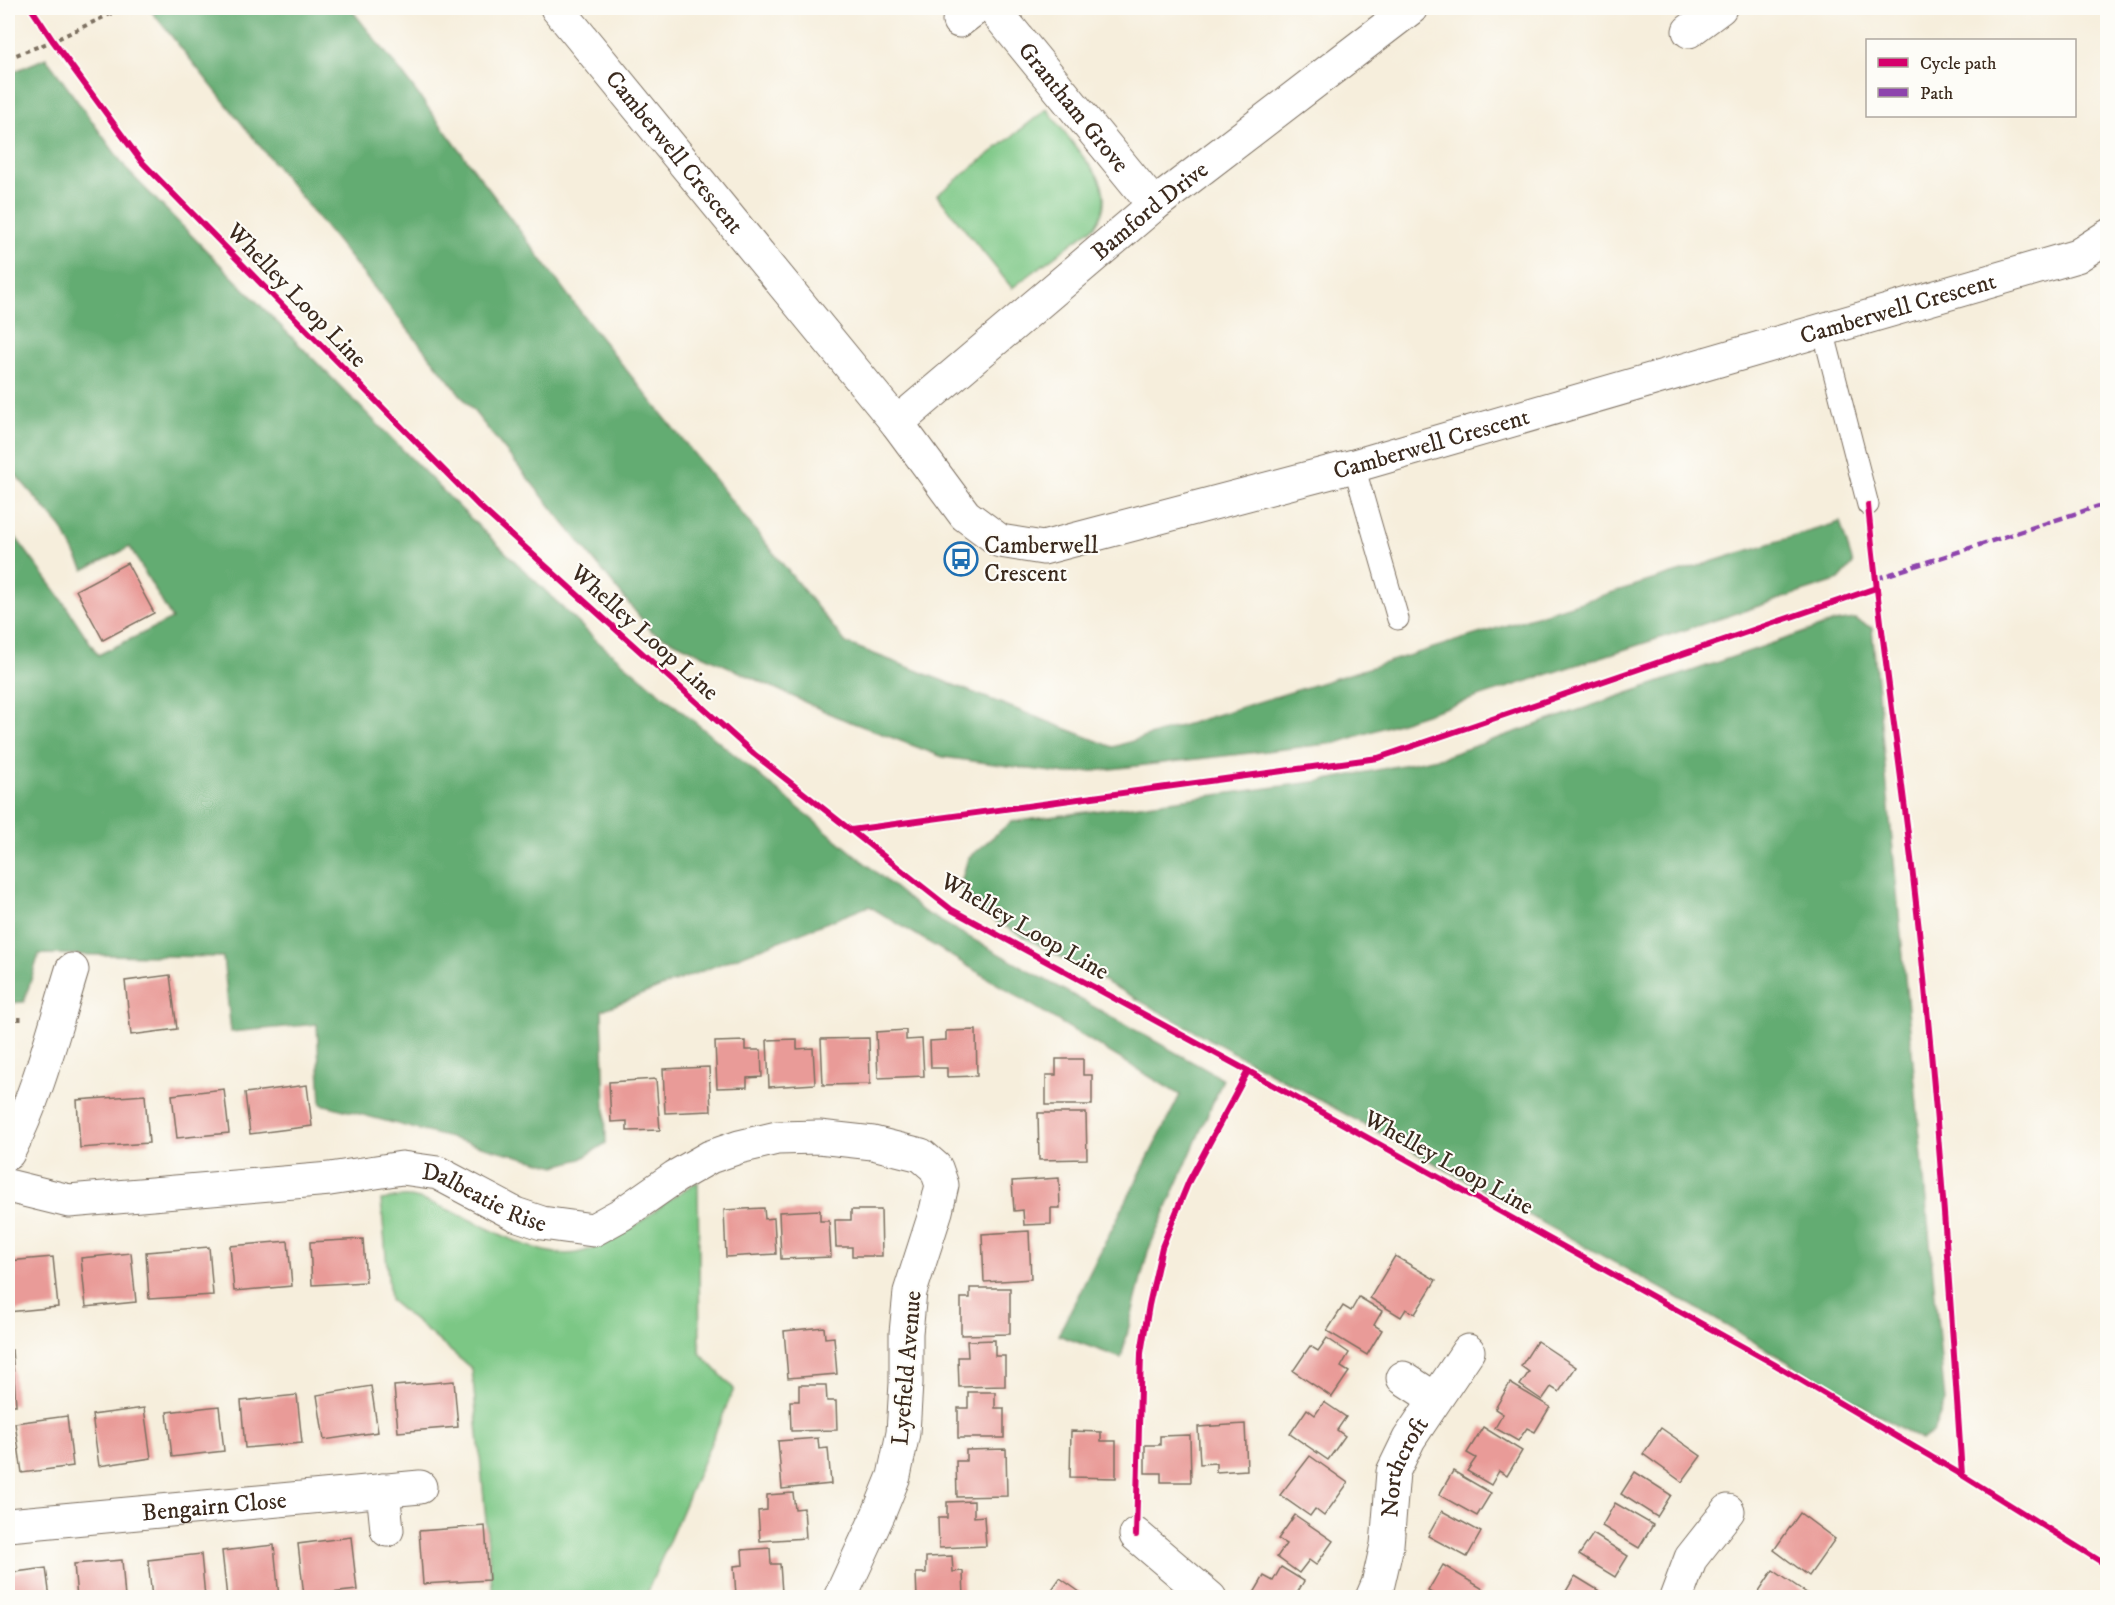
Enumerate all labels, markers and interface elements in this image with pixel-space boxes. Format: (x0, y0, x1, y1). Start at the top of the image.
street label: Grantham Grove (1011, 36, 1135, 179)
legend (1866, 39, 2076, 117)
text: Cycle path (1920, 53, 1997, 75)
street label: Camberwell Crescent (598, 65, 750, 241)
text: Path (1920, 83, 1954, 105)
street label: Bamford Drive (1085, 155, 1215, 268)
street label: Whelley Loop Line (219, 216, 373, 374)
street label: Camberwell Crescent (1797, 266, 2000, 352)
street label: Camberwell Crescent (1330, 402, 1533, 487)
place label: Camberwell Crescent (984, 531, 1099, 589)
bus stop icon: Camberwell Crescent (943, 541, 979, 577)
street label: Whelley Loop Line (563, 557, 725, 707)
street label: Whelley Loop Line (934, 866, 1114, 987)
street label: Whelley Loop Line (1357, 1103, 1539, 1222)
street label: Dalbeatie Rise (420, 1157, 551, 1240)
street label: Lyefield Avenue (885, 1289, 929, 1447)
street label: Northcroft (1375, 1411, 1436, 1519)
street label: Bengairn Close (141, 1485, 288, 1529)

